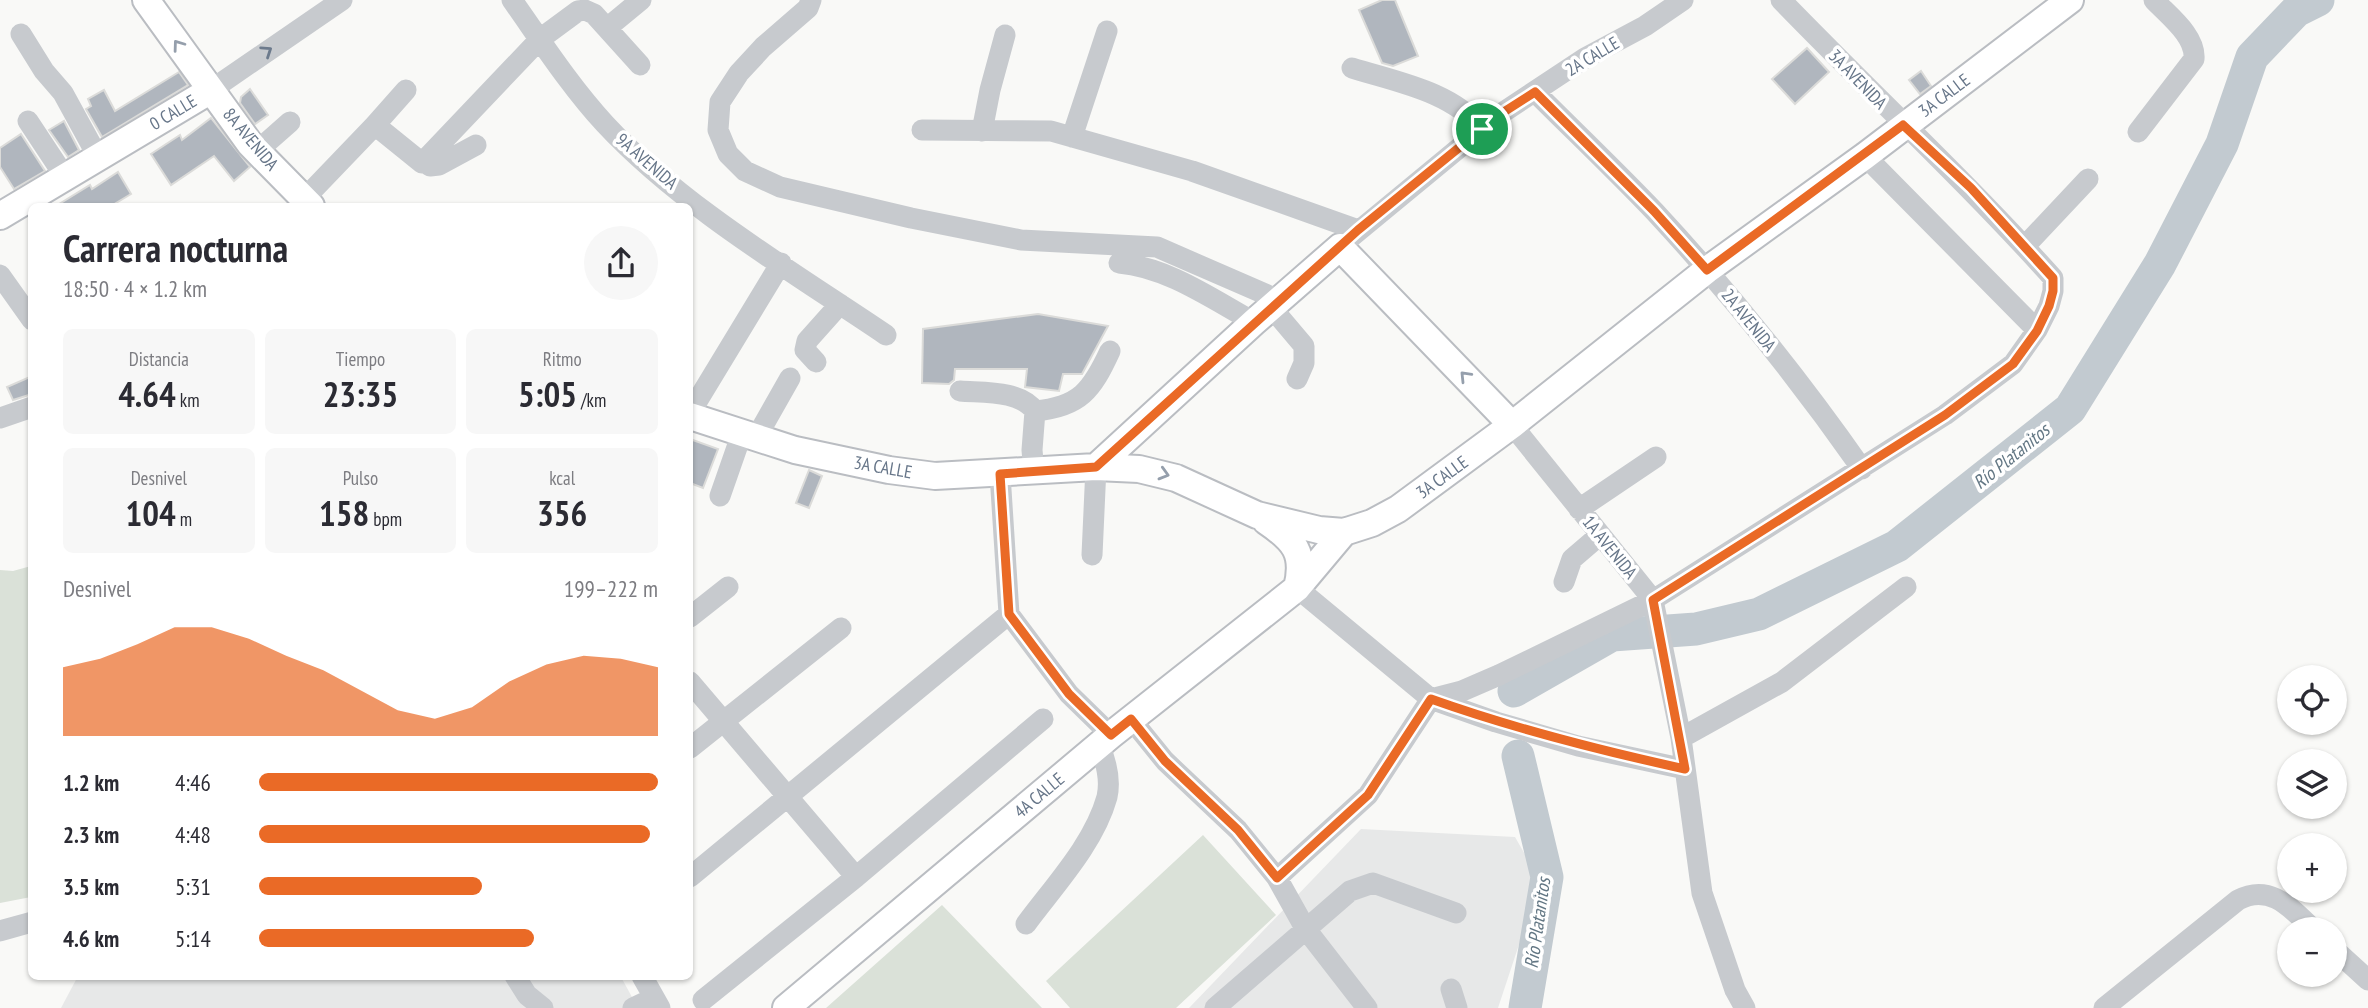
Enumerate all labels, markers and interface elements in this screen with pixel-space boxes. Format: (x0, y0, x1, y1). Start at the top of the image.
street label: 2A CALLE (1561, 31, 1623, 81)
one-way arrow (174, 40, 186, 53)
street label: 3A AVENIDA (1824, 44, 1893, 114)
one-way arrow (259, 47, 272, 59)
street label: 3A CALLE (1914, 68, 1974, 122)
street label: 0 CALLE (145, 89, 201, 135)
pin (1452, 99, 1512, 159)
street label: 8A AVENIDA (218, 103, 284, 175)
icon: arrive (1463, 110, 1501, 148)
street label: 9A AVENIDA (611, 128, 683, 194)
text: Carrera nocturna (63, 223, 288, 272)
button: share (584, 226, 658, 300)
text: 18:50 · 4 × 1.2 km (63, 274, 207, 303)
street label: 2A AVENIDA (1717, 284, 1782, 357)
text: Distancia (129, 347, 189, 371)
text: Tiempo (336, 347, 385, 371)
text: Ritmo (543, 347, 582, 371)
text: 4.64 (118, 371, 176, 417)
text: 23:35 (323, 371, 398, 417)
text: 5:05 (518, 371, 577, 417)
one-way arrow (1460, 371, 1473, 384)
text: km (176, 388, 200, 412)
text: /km (577, 388, 606, 412)
water label: Río Platanitos (1968, 417, 2055, 494)
street label: 3A CALLE (1411, 450, 1473, 504)
street label: 3A CALLE (852, 451, 914, 483)
text: Desnivel (131, 466, 187, 490)
text: Pulso (343, 466, 378, 490)
text: kcal (549, 466, 575, 490)
one-way arrow (1157, 466, 1169, 481)
text: 104 (126, 490, 176, 536)
text: 158 (319, 490, 369, 536)
text: 356 (537, 490, 587, 536)
text: m (176, 507, 192, 531)
text: bpm (369, 507, 402, 531)
street label: 1A AVENIDA (1578, 511, 1643, 584)
text: Desnivel (63, 574, 131, 603)
text: 199–222 m (564, 574, 658, 603)
map controls (2277, 665, 2347, 987)
button: locate (2277, 665, 2347, 735)
button: layers (2277, 749, 2347, 819)
street label: 4A CALLE (1009, 767, 1069, 823)
text: 1.2 km (63, 768, 119, 797)
text: 4:46 (175, 768, 211, 797)
text: 2.3 km (63, 820, 119, 849)
text: 4:48 (175, 820, 211, 849)
button: + (2277, 833, 2347, 903)
text: 3.5 km (63, 872, 119, 901)
text: 5:31 (175, 872, 211, 901)
water label: Río Platanitos (1519, 875, 1555, 970)
button: − (2277, 917, 2347, 987)
text: 4.6 km (63, 924, 119, 953)
text: 5:14 (175, 924, 211, 953)

